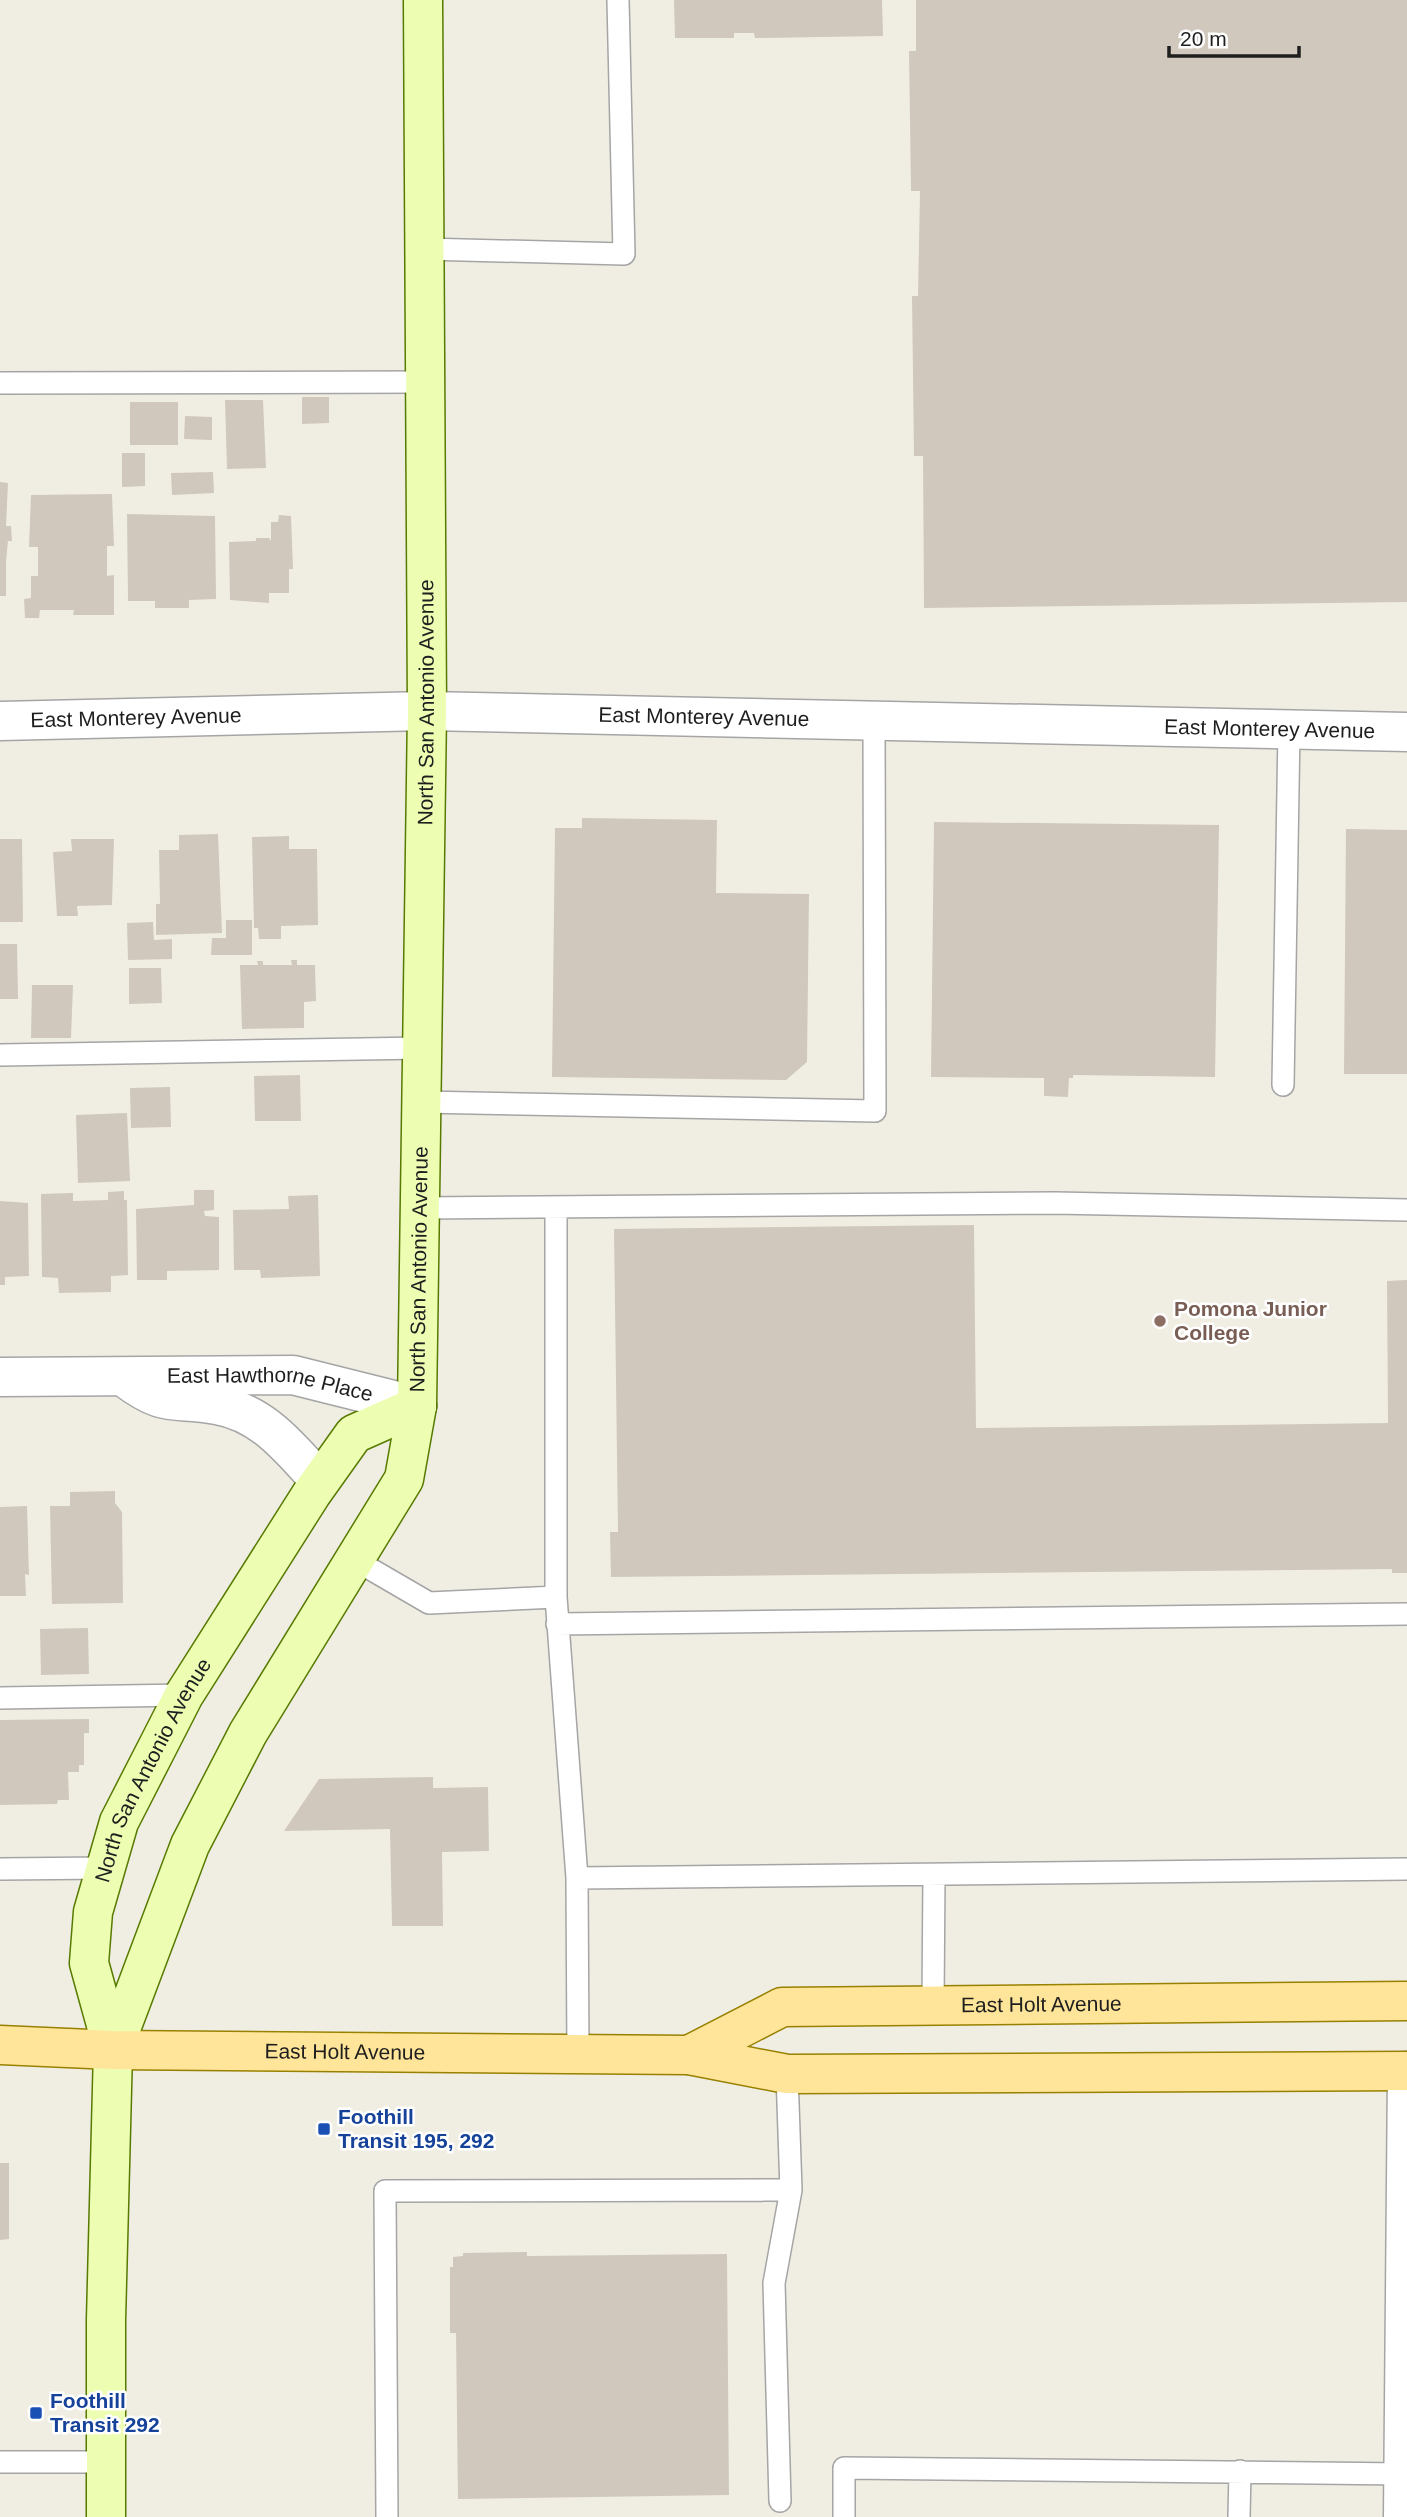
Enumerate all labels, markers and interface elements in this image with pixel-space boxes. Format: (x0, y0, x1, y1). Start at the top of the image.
scale bar (1169, 14, 1298, 58)
text: 20 m (1180, 27, 1227, 50)
street label: North San Antonio Avenue (413, 579, 438, 826)
street label: East Monterey Avenue (30, 703, 242, 731)
street label: East Monterey Avenue (598, 703, 810, 730)
street label: East Monterey Avenue (1164, 715, 1375, 742)
street label: North San Antonio Avenue (405, 1146, 432, 1393)
place label: Pomona Junior College (1174, 1297, 1327, 1344)
marker: Pomona Junior College (1152, 1313, 1168, 1329)
street label: East Hawthorne Place (167, 1363, 375, 1406)
street label: North San Antonio Avenue (90, 1654, 215, 1885)
street label: East Holt Avenue (961, 1992, 1122, 2016)
street label: East Holt Avenue (264, 2039, 425, 2064)
place label: Foothill Transit 195, 292 (338, 2105, 494, 2152)
marker: Foothill Transit 195, 292 (316, 2121, 332, 2137)
place label: Foothill Transit 292 (50, 2389, 160, 2436)
marker: Foothill Transit 292 (28, 2405, 44, 2421)

